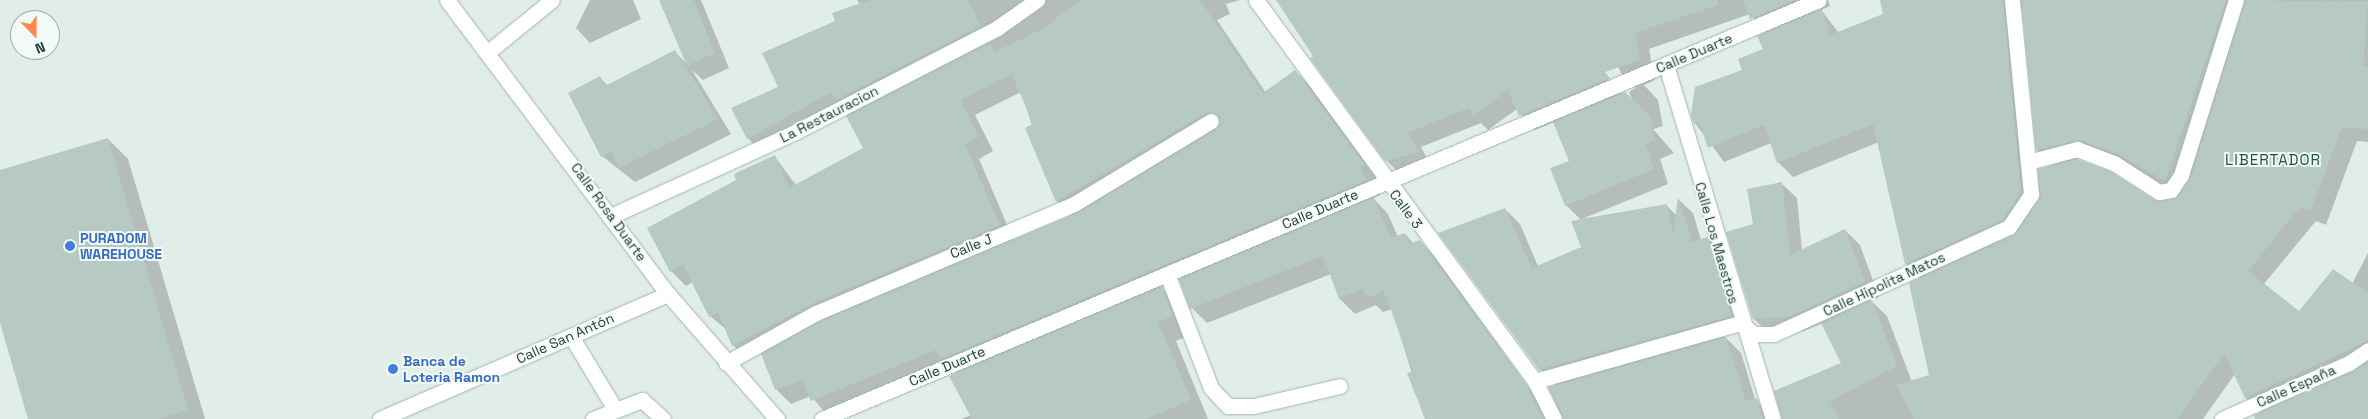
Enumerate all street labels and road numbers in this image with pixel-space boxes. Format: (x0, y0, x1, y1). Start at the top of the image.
street label: Calle Duarte (1653, 29, 1735, 77)
street label: La Restauracion (777, 82, 881, 146)
street label: Calle Rosa Duarte (568, 159, 650, 265)
street label: Calle Los Maestros (1692, 180, 1742, 306)
street label: Calle Duarte (1279, 185, 1361, 233)
street label: Calle 3 (1386, 186, 1426, 232)
street label: Calle J (947, 230, 995, 262)
street label: Calle Hipolita Matos (1820, 248, 1948, 320)
street label: Calle San Antón (514, 309, 616, 367)
street label: Calle Duarte (906, 342, 988, 390)
street label: Calle España (2254, 361, 2338, 411)

